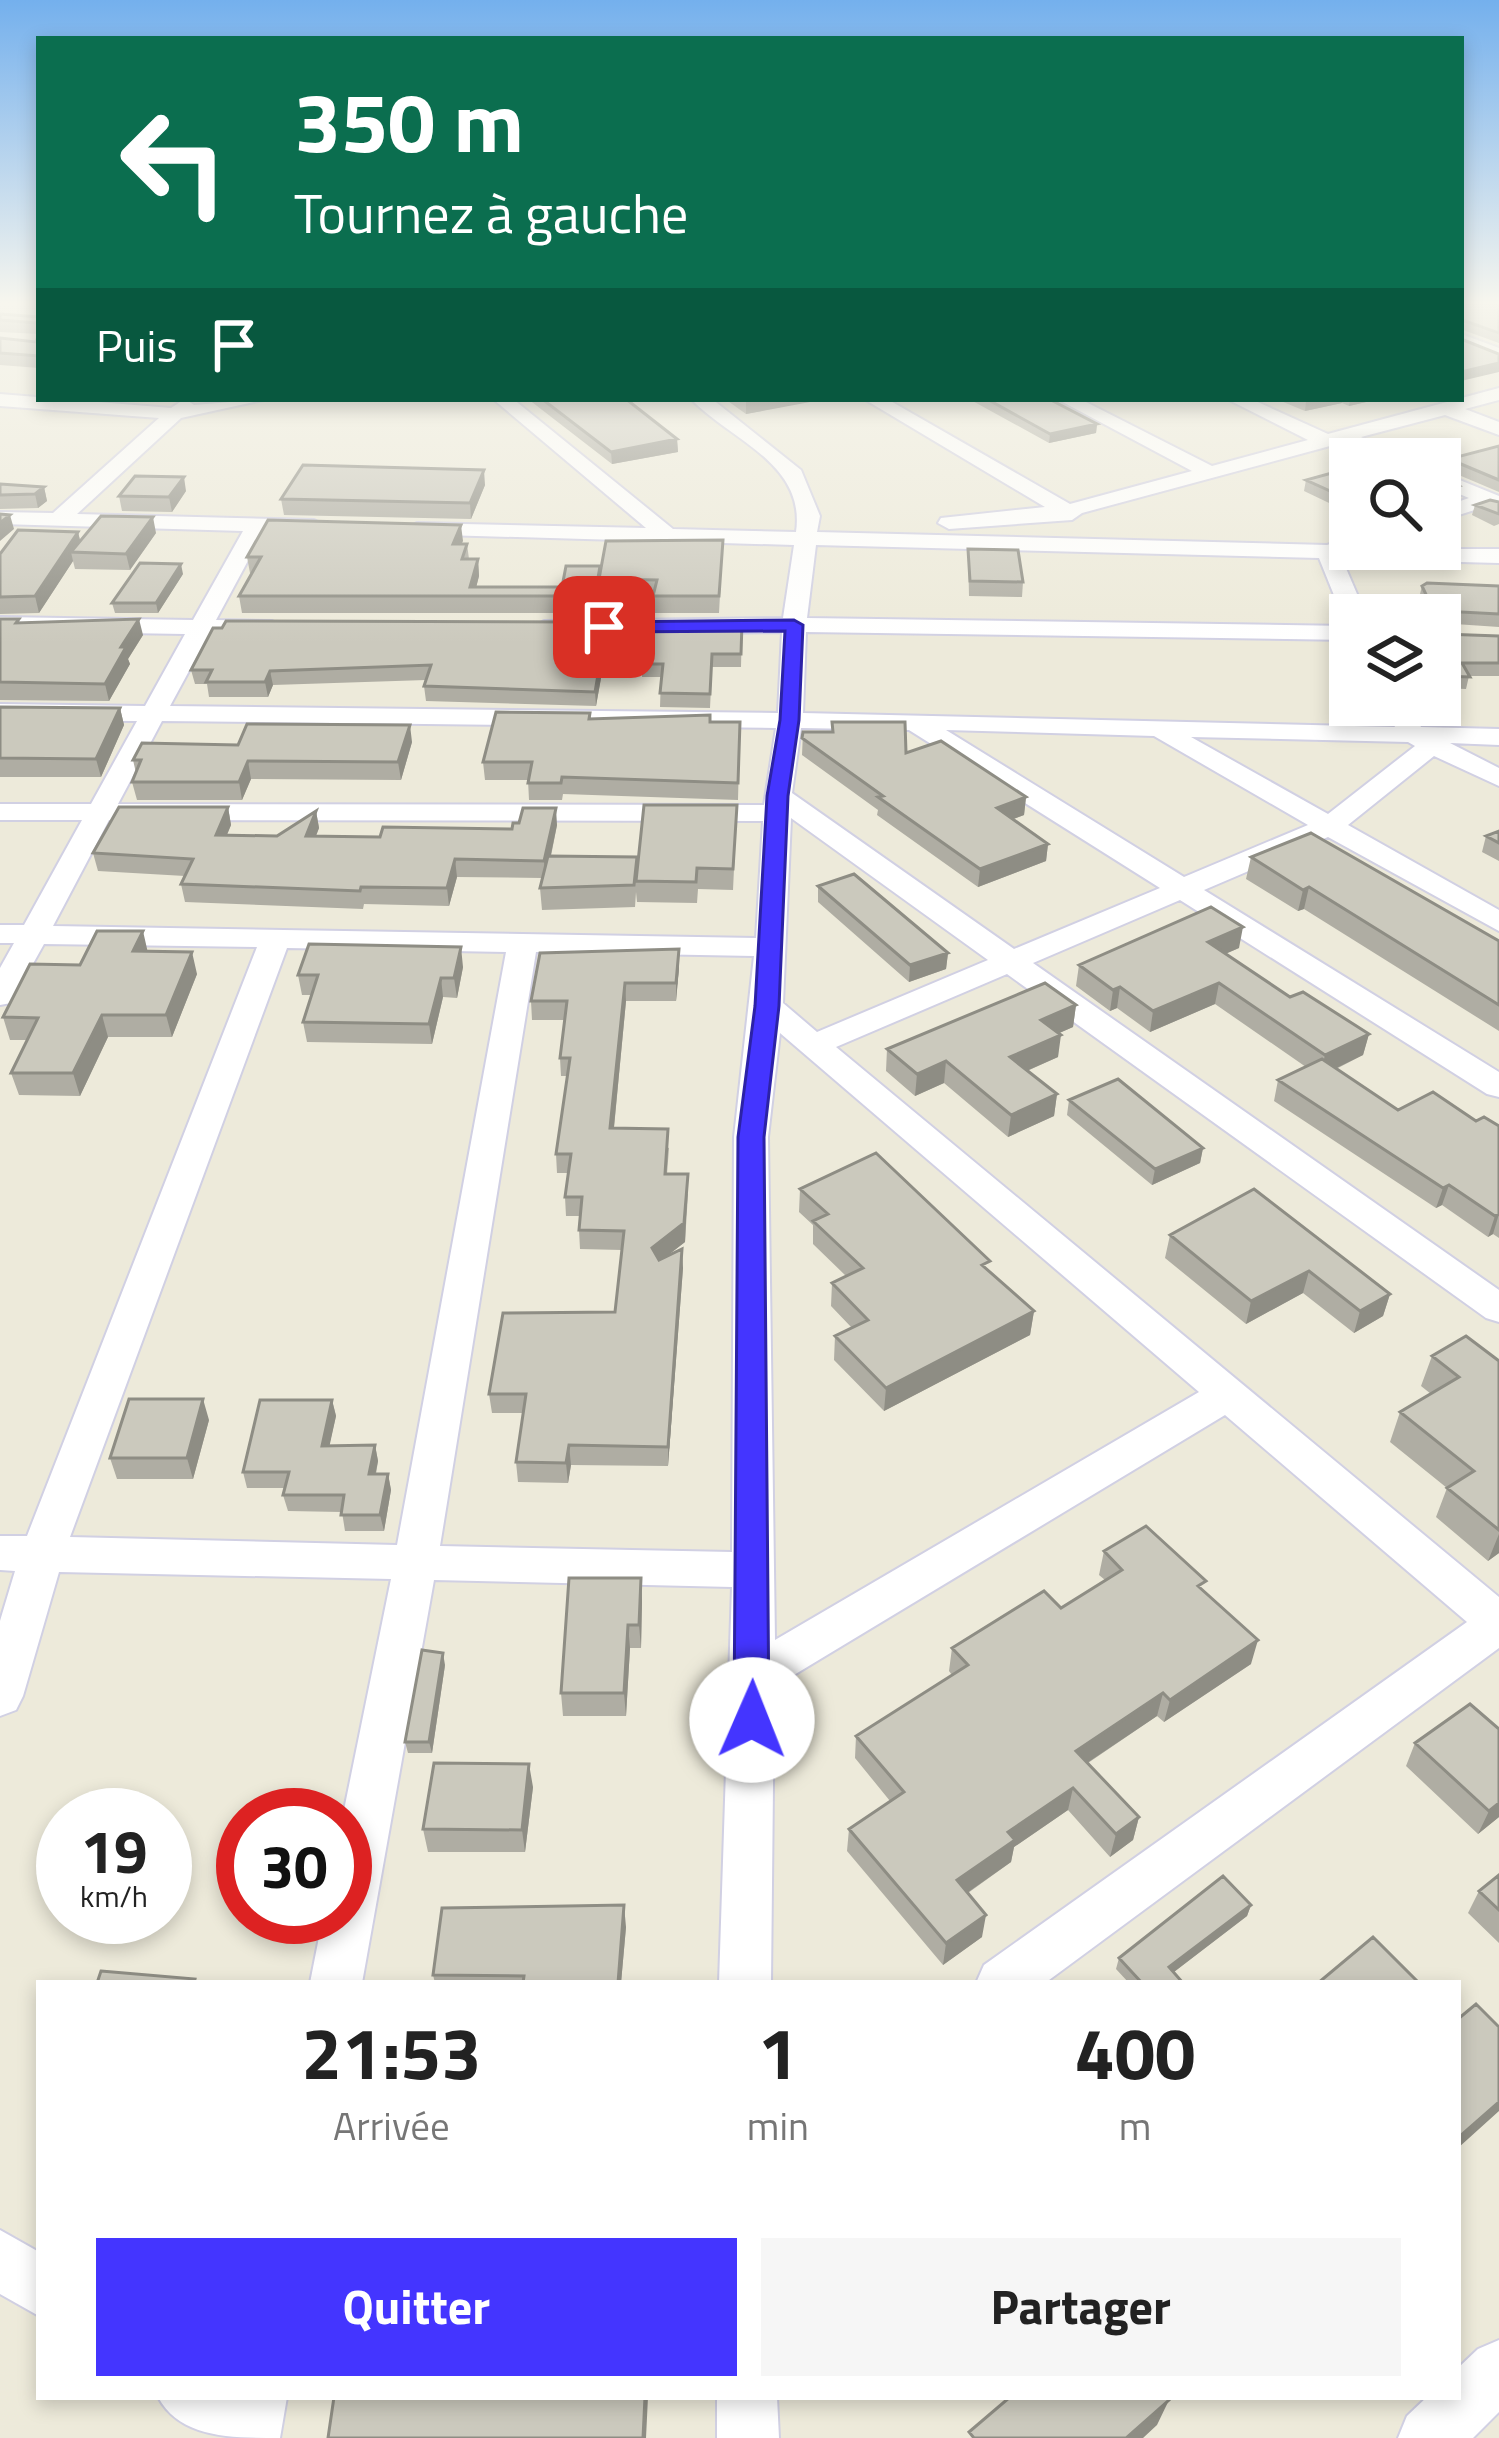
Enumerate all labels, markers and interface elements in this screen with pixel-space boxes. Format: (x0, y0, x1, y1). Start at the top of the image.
text: 350 m (294, 57, 524, 185)
icon: left (96, 84, 252, 240)
text: Tournez à gauche (294, 172, 688, 254)
text: Puis (96, 311, 177, 379)
icon: arrive (201, 312, 267, 378)
map controls (1329, 438, 1461, 726)
button: search (1329, 438, 1461, 570)
pin (553, 576, 655, 678)
icon: arrive (571, 594, 637, 660)
button: layers (1329, 594, 1461, 726)
position arrow (689, 1657, 815, 1783)
speed limit sign: 30 (216, 1788, 372, 1944)
text: 19 (80, 1805, 148, 1896)
text: km/h (80, 1873, 148, 1919)
text: 21:53 (302, 1997, 481, 2107)
text: 1 (758, 1997, 798, 2107)
text: 400 (1074, 1997, 1195, 2107)
text: Arrivée (333, 2096, 450, 2155)
text: min (747, 2096, 809, 2155)
text: m (1119, 2096, 1151, 2155)
button: Quitter (96, 2238, 737, 2376)
button: Partager (761, 2238, 1401, 2376)

